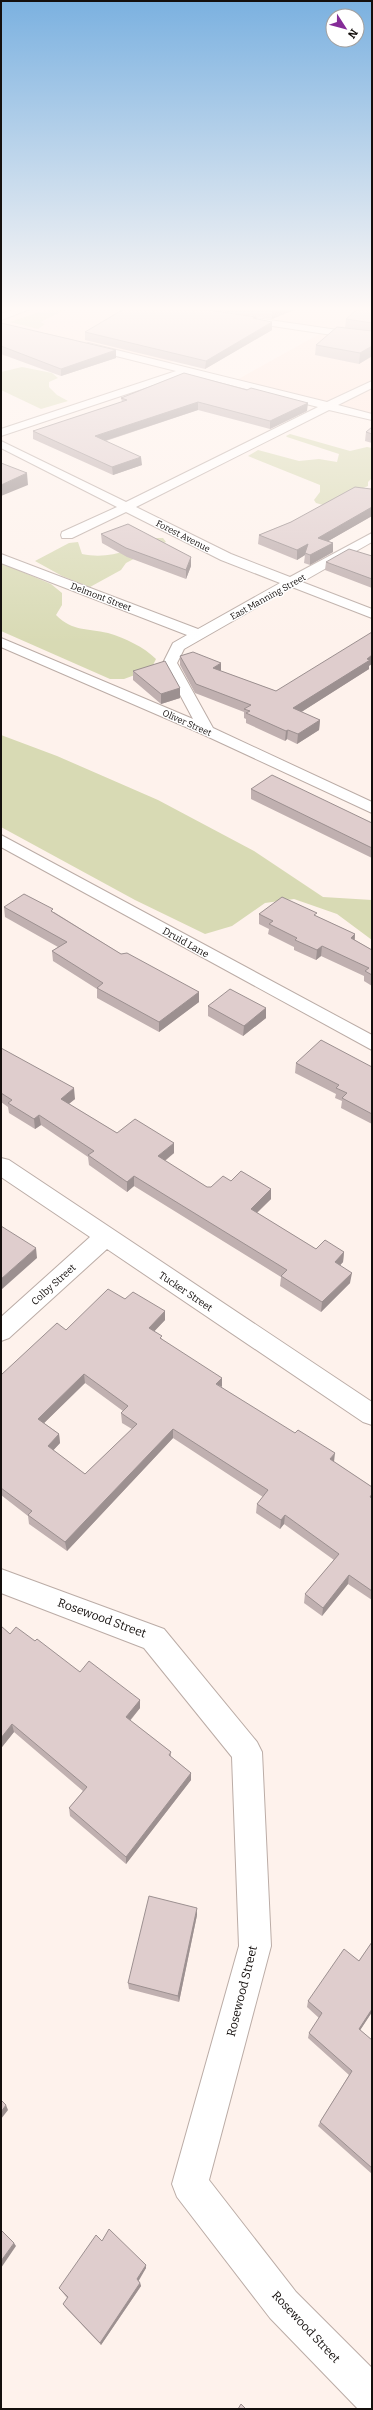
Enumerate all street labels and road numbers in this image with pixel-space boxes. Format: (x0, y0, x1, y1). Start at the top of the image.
street label: Forest Avenue (154, 518, 212, 554)
street label: East Manning Street (229, 572, 308, 622)
street label: Delmont Street (69, 581, 133, 613)
street label: Oliver Street (161, 708, 214, 739)
street label: Druid Lane (160, 925, 211, 961)
street label: Colby Street (29, 1261, 79, 1308)
street label: Tucker Street (156, 1269, 215, 1314)
street label: Rosewood Street (56, 1595, 149, 1641)
street label: Rosewood Street (224, 1943, 260, 2038)
street label: Rosewood Street (269, 2288, 343, 2366)

